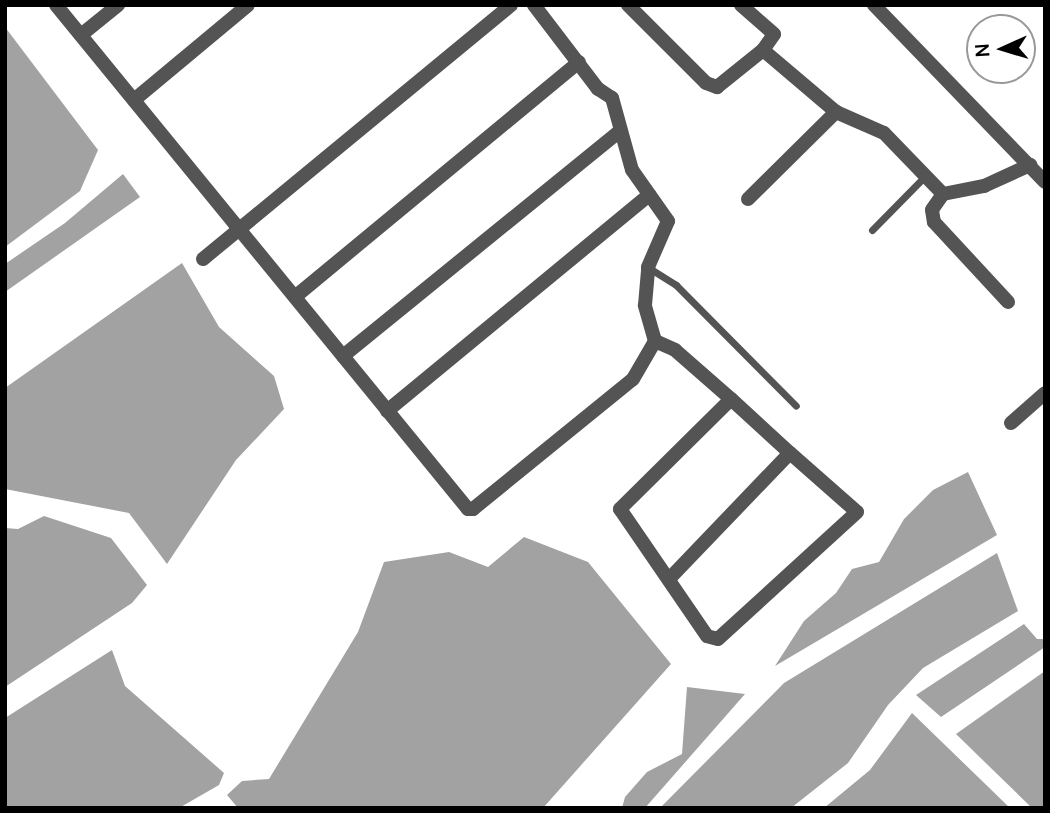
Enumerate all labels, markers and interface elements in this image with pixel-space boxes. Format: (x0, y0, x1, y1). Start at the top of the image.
north arrow (966, 14, 1036, 84)
text: N (969, 43, 995, 58)

